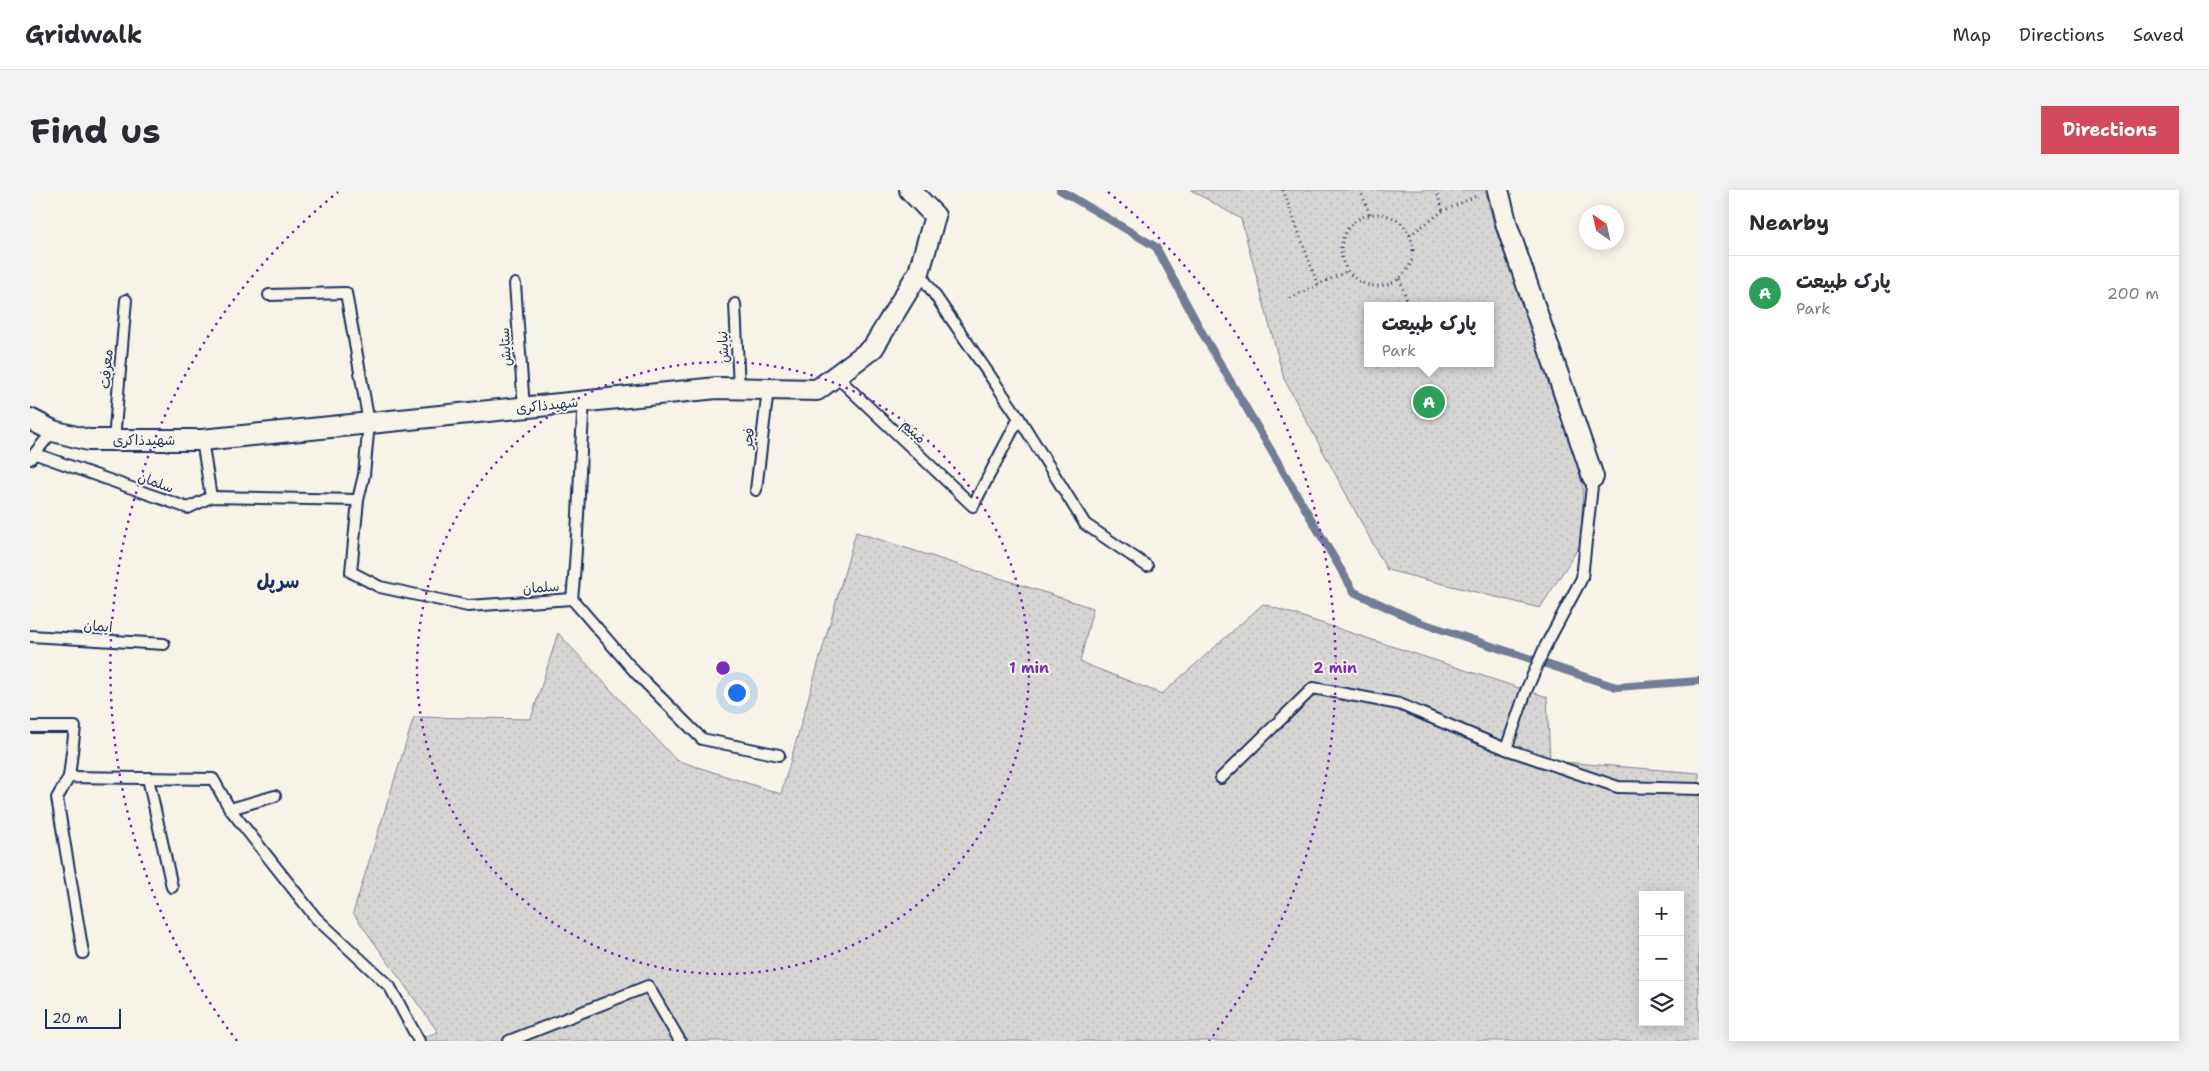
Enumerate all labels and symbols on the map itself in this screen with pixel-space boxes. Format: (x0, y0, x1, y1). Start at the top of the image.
north arrow (1579, 205, 1624, 250)
street label: ستایش (495, 327, 515, 367)
street label: نیایش (713, 330, 733, 364)
street label: معرفت (95, 348, 117, 390)
pin: A (1413, 383, 1445, 421)
street label: شهیدذاکری (515, 393, 579, 417)
street label: میثم (897, 415, 930, 448)
street label: فجر (738, 427, 758, 450)
street label: شهیدذاکری (113, 431, 175, 449)
street label: سلمان (136, 467, 176, 497)
district label: سرپل (257, 569, 299, 594)
street label: سلمان (522, 577, 560, 597)
street label: ایمان (83, 616, 113, 636)
text: 1 min (1009, 658, 1049, 678)
text: 2 min (1313, 658, 1357, 678)
centre of rings (714, 659, 732, 677)
your location (724, 680, 750, 706)
scale bar (45, 1006, 121, 1029)

